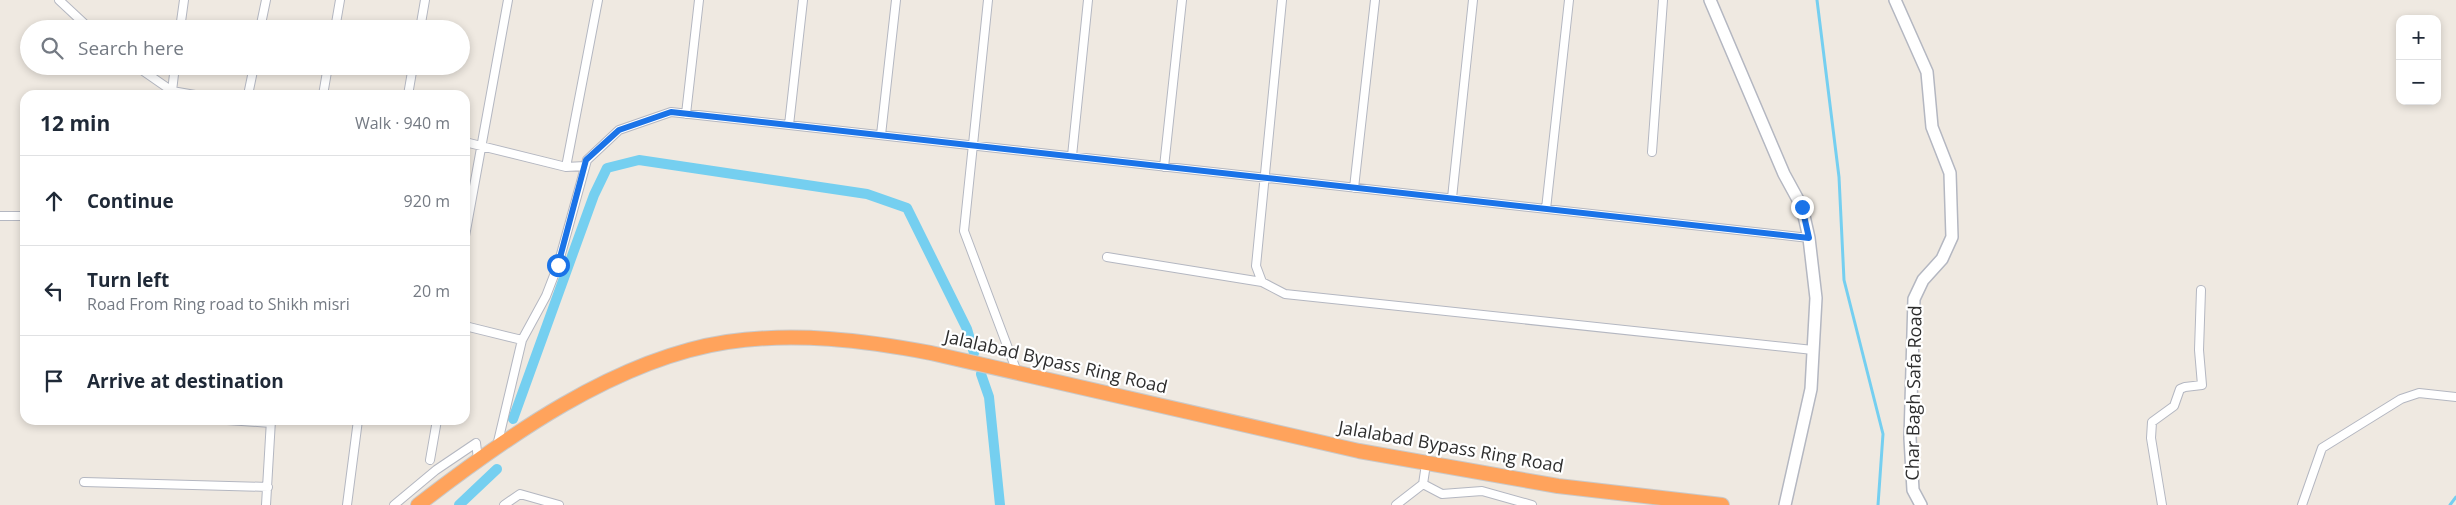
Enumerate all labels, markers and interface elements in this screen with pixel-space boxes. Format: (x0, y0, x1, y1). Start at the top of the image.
map controls (2396, 15, 2441, 105)
button: + (2396, 15, 2441, 60)
search box (20, 20, 470, 75)
icon: search (38, 34, 66, 62)
text: Search here (78, 35, 184, 61)
button: − (2396, 60, 2441, 105)
text: 12 min (40, 109, 110, 137)
text: Walk · 940 m (355, 112, 450, 134)
icon: ahead (40, 187, 68, 215)
text: Continue (87, 188, 174, 214)
text: 920 m (404, 190, 450, 212)
route end (1791, 196, 1814, 219)
route start (547, 254, 570, 277)
text: Turn left (87, 267, 169, 293)
icon: left (40, 277, 68, 305)
text: 20 m (413, 280, 450, 302)
text: Road From Ring road to Shikh misri (87, 293, 350, 315)
street label: Char Bagh Safa Road (1899, 305, 1927, 481)
street label: Jalalabad Bypass Ring Road (940, 323, 1170, 398)
icon: arrive (40, 367, 68, 395)
text: Arrive at destination (87, 368, 284, 394)
street label: Jalalabad Bypass Ring Road (1335, 414, 1566, 478)

